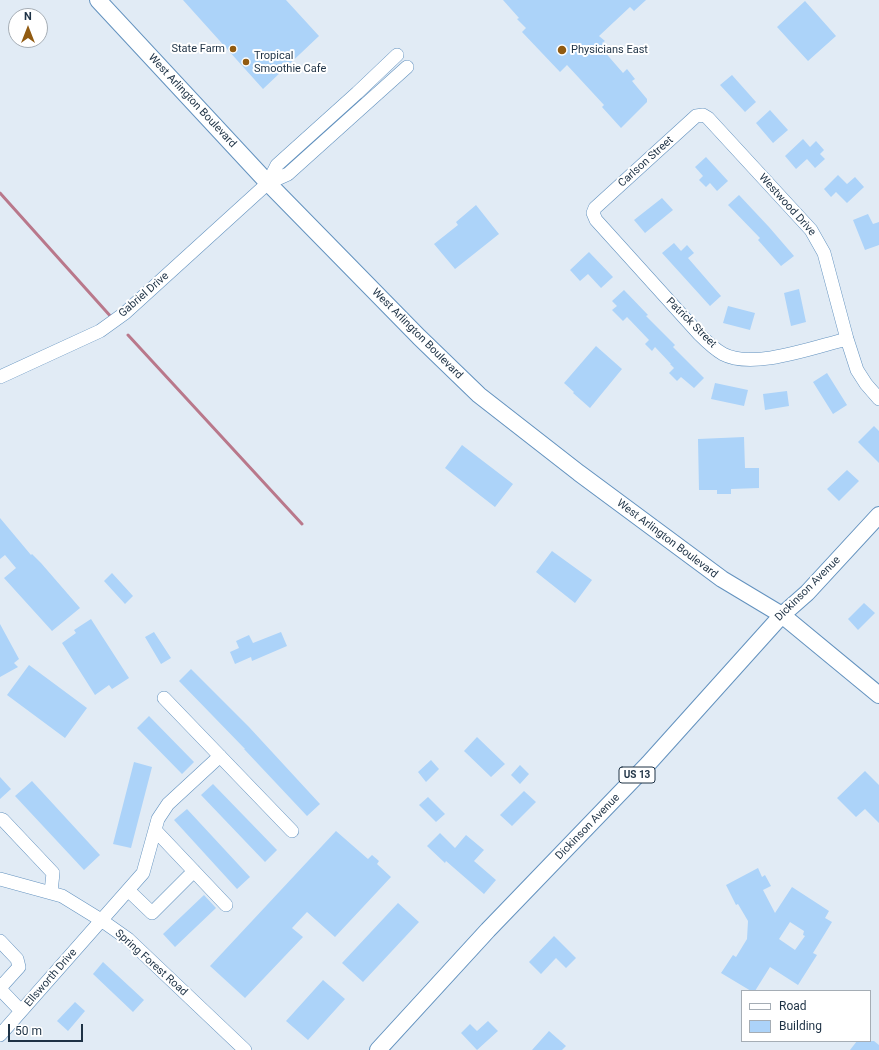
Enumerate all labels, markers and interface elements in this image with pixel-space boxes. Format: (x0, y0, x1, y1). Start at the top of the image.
north arrow (8, 8, 48, 48)
text: N (24, 10, 32, 23)
place label: State Farm (171, 42, 225, 56)
place label: Physicians East (571, 43, 648, 57)
marker: State Farm (228, 44, 238, 54)
marker: Physicians East (556, 44, 568, 56)
place label: Tropical Smoothie Cafe (254, 49, 326, 75)
street label: West Arlington Boulevard (145, 51, 239, 151)
marker: Tropical Smoothie Cafe (241, 57, 251, 67)
street label: Carlson Street (616, 134, 676, 190)
street label: Westwood Drive (756, 171, 818, 239)
street label: Gabriel Drive (116, 270, 172, 320)
street label: West Arlington Boulevard (369, 286, 465, 382)
street label: Patrick Street (663, 295, 719, 351)
street label: West Arlington Boulevard (614, 497, 720, 581)
street label: Dickinson Avenue (773, 554, 843, 624)
road number: US 13 (619, 767, 655, 783)
street label: Dickinson Avenue (553, 791, 623, 863)
street label: Spring Forest Road (112, 927, 190, 999)
street label: Ellsworth Drive (22, 946, 80, 1010)
legend (741, 990, 871, 1042)
text: Road (779, 999, 807, 1013)
scale bar (10, 1016, 85, 1042)
text: Building (779, 1019, 822, 1033)
text: 50 m (15, 1024, 42, 1038)

